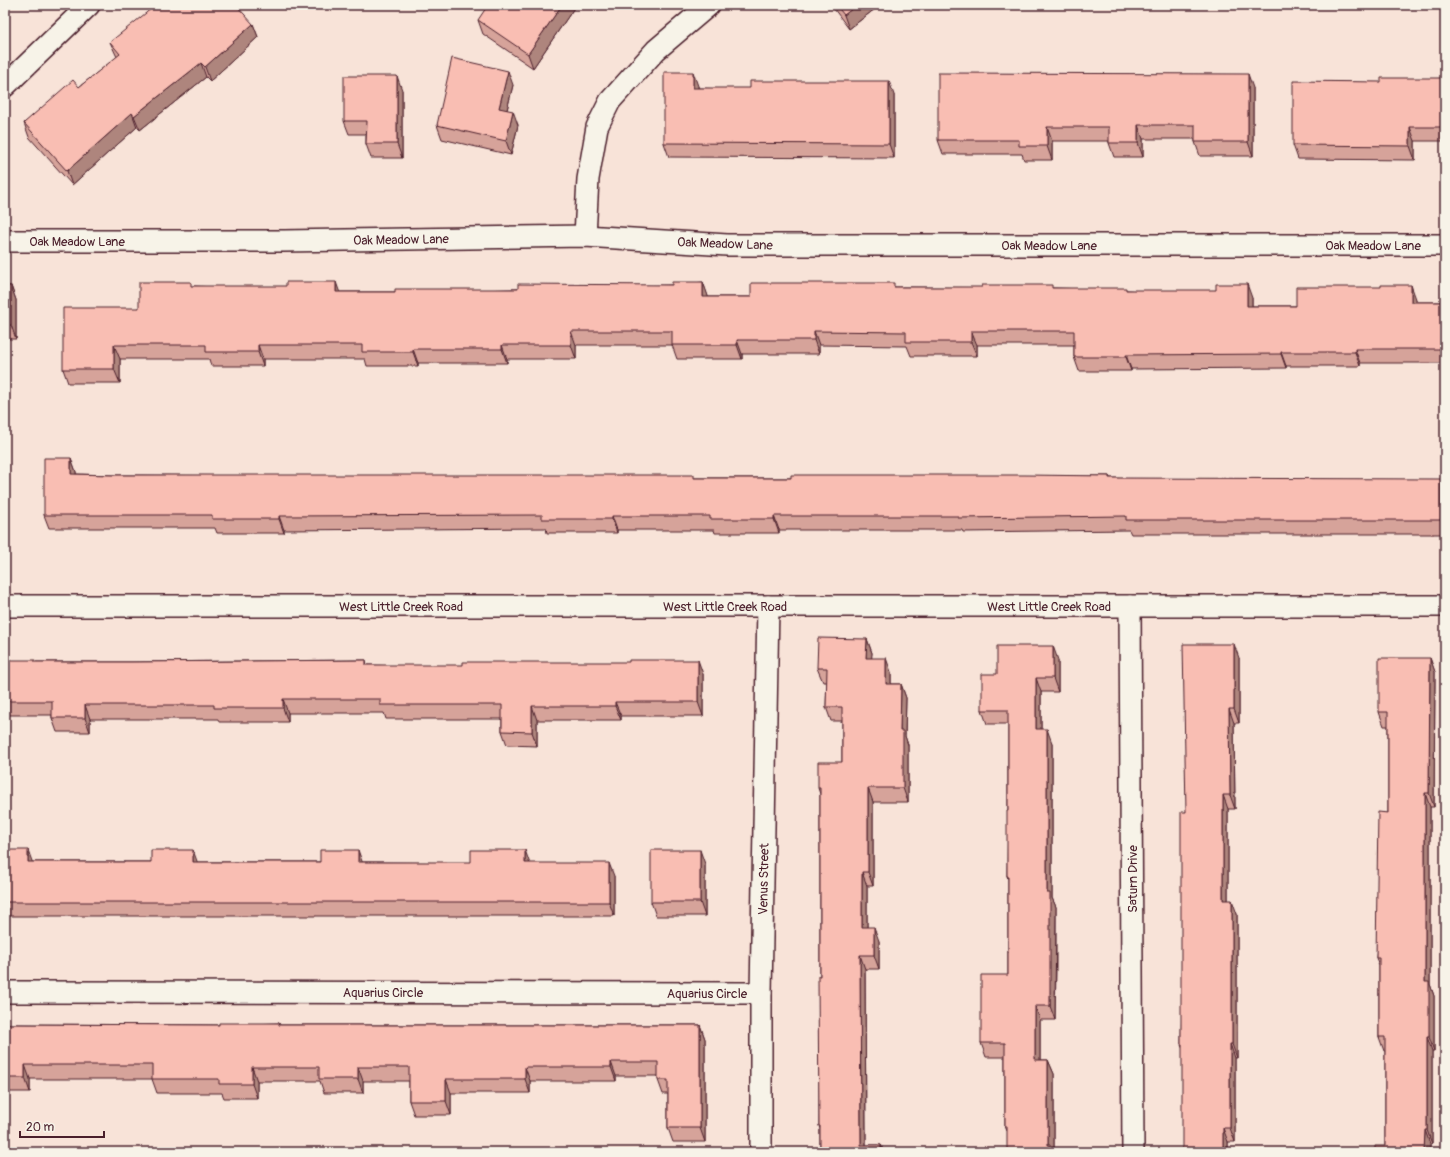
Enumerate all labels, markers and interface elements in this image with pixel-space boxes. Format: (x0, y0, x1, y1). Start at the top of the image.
street label: Oak Meadow Lane (353, 231, 450, 249)
street label: Oak Meadow Lane (29, 234, 125, 250)
street label: Oak Meadow Lane (677, 234, 774, 254)
street label: Oak Meadow Lane (1001, 238, 1097, 254)
street label: Oak Meadow Lane (1325, 238, 1421, 254)
street label: West Little Creek Road (339, 599, 463, 615)
street label: West Little Creek Road (663, 599, 787, 615)
street label: West Little Creek Road (987, 599, 1111, 615)
street label: Venus Street (755, 842, 773, 915)
street label: Saturn Drive (1125, 845, 1141, 913)
street label: Aquarius Circle (343, 985, 424, 1001)
street label: Aquarius Circle (667, 986, 748, 1002)
scale bar (20, 1113, 104, 1139)
text: 20 m (26, 1120, 55, 1135)

